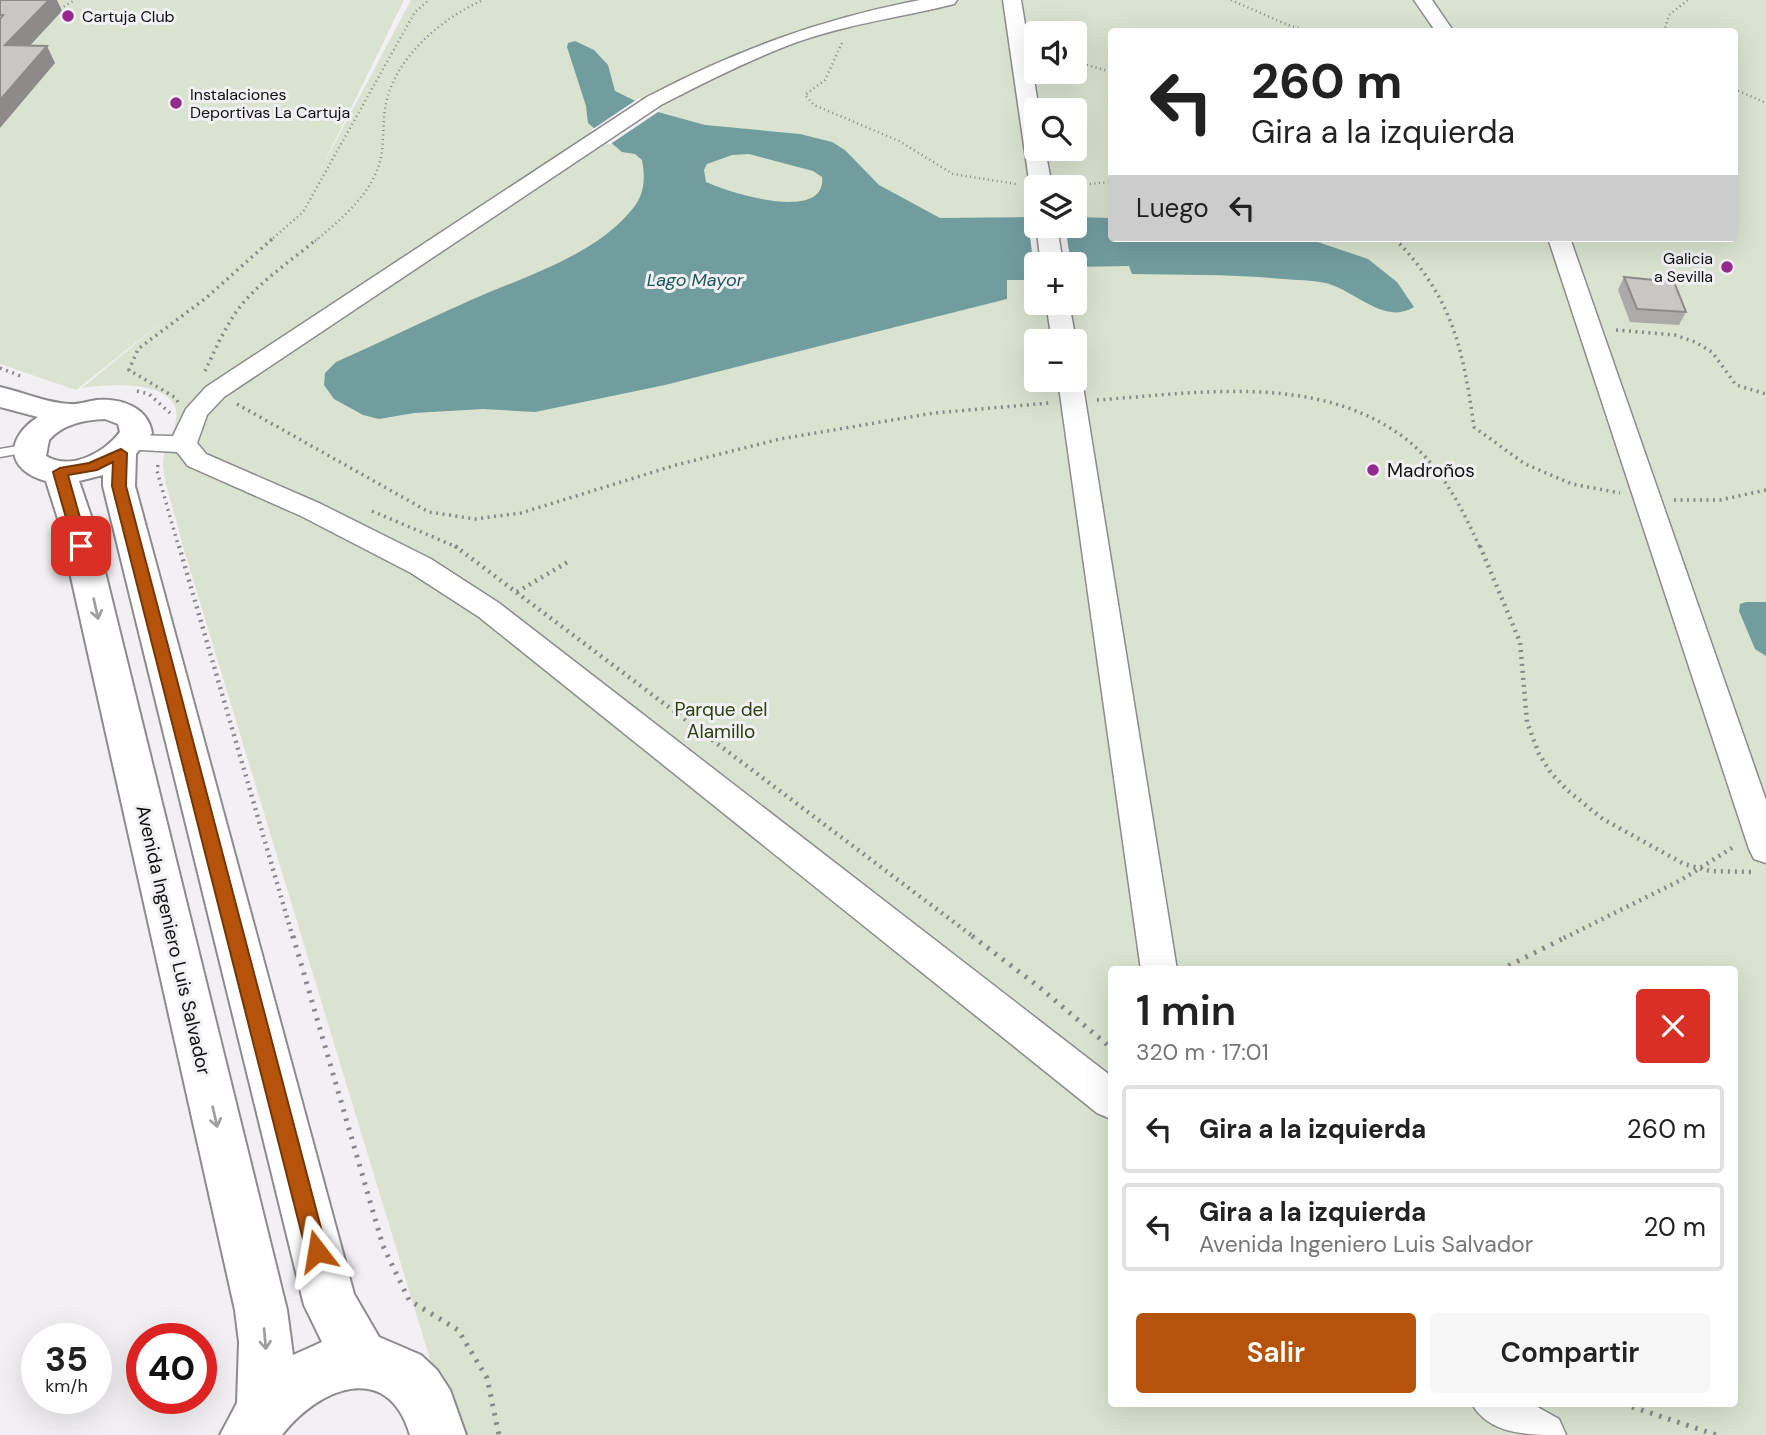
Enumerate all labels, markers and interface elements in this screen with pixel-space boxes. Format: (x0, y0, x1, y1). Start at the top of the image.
place label: Cartuja Club (82, 6, 175, 27)
marker: Cartuja Club (60, 8, 76, 24)
map controls (1024, 21, 1087, 392)
button: sound (1024, 21, 1087, 84)
text: 260 m (1251, 49, 1402, 113)
icon: left (1136, 56, 1227, 147)
place label: Instalaciones Deportivas La Cartuja (190, 84, 350, 123)
marker: Instalaciones Deportivas La Cartuja (168, 95, 184, 111)
button: search (1024, 98, 1087, 161)
text: Gira a la izquierda (1251, 111, 1515, 153)
button: layers (1024, 175, 1087, 238)
icon: left (1223, 189, 1261, 227)
text: Luego (1136, 191, 1209, 225)
place label: Galicia a Sevilla (1654, 248, 1713, 287)
button: + (1024, 252, 1087, 315)
marker: Galicia a Sevilla (1719, 259, 1735, 275)
water label: Lago Mayor (647, 268, 745, 292)
button: − (1024, 329, 1087, 392)
place label: Madroños (1387, 458, 1475, 483)
marker: Madroños (1365, 462, 1381, 478)
pin (51, 516, 111, 576)
icon: arrive (62, 527, 100, 565)
one-way arrow (90, 597, 103, 620)
park label: Parque del Alamillo (674, 697, 768, 744)
street label: Avenida Ingeniero Luis Salvador (130, 803, 217, 1077)
text: 1 min (1136, 983, 1236, 1038)
button: close (1636, 989, 1710, 1063)
text: 320 m · 17:01 (1136, 1037, 1269, 1067)
one-way arrow (209, 1105, 222, 1128)
icon: left (1140, 1110, 1178, 1148)
text: Gira a la izquierda (1199, 1112, 1426, 1146)
text: 260 m (1627, 1112, 1706, 1146)
text: Gira a la izquierda (1199, 1195, 1426, 1229)
icon: left (1140, 1208, 1178, 1246)
text: 20 m (1643, 1210, 1706, 1244)
position arrow (280, 1214, 354, 1288)
text: Avenida Ingeniero Luis Salvador (1199, 1229, 1533, 1259)
button: Salir (1136, 1313, 1416, 1393)
button: Compartir (1430, 1313, 1710, 1393)
speed limit sign: 40 (126, 1323, 217, 1414)
one-way arrow (258, 1327, 271, 1350)
text: 35 (45, 1336, 88, 1382)
text: km/h (45, 1374, 88, 1398)

